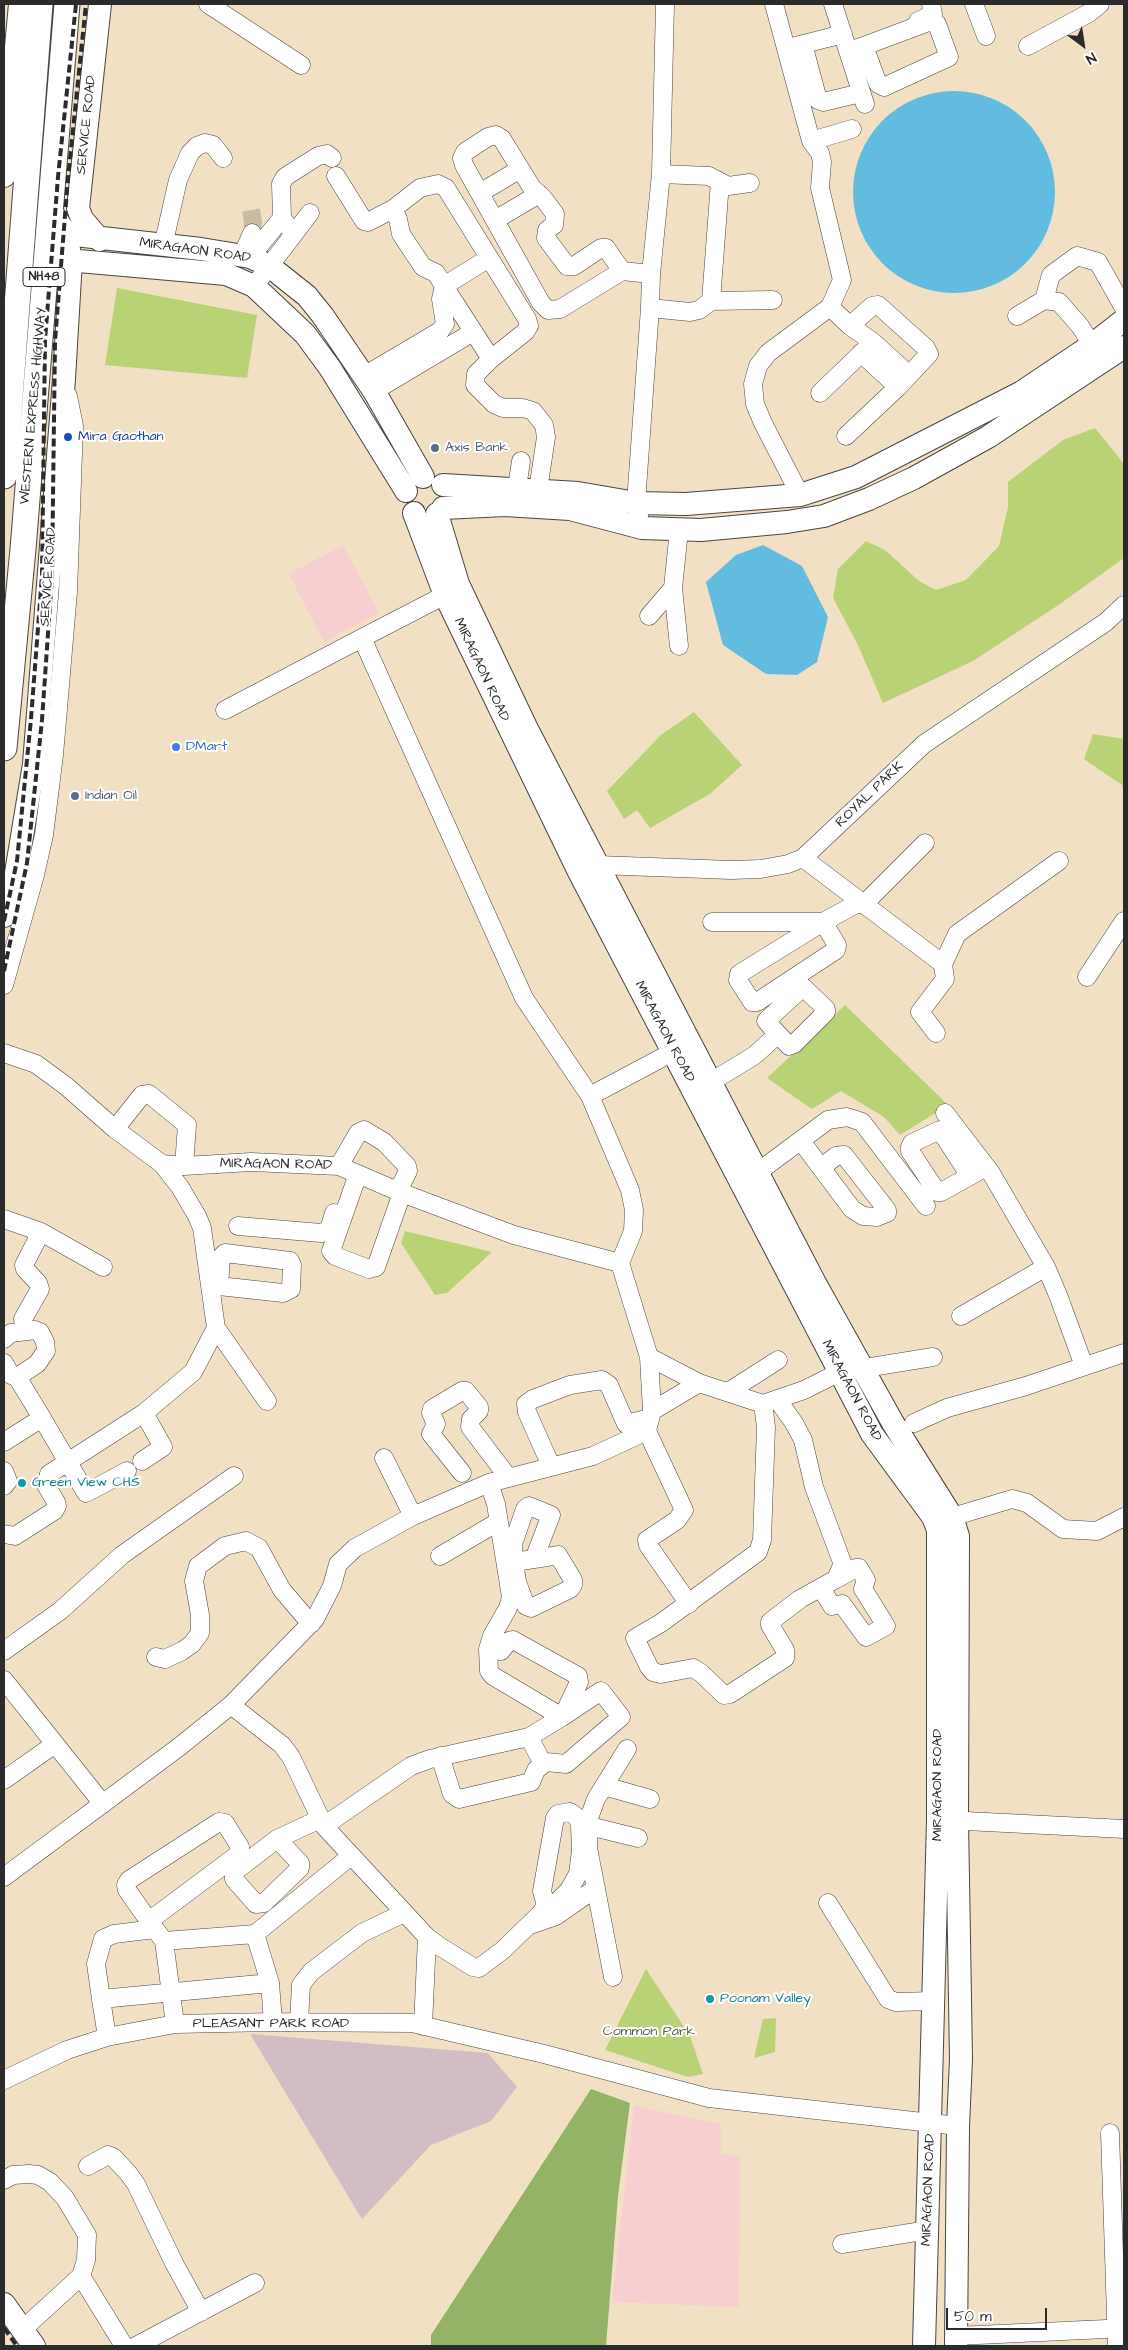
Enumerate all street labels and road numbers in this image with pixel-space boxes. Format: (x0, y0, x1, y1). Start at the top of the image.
street label: SERVICE ROAD (73, 75, 101, 175)
street label: MIRAGAON ROAD (138, 235, 252, 267)
road number: NH48 (23, 268, 65, 286)
street label: WESTERN EXPRESS HIGHWAY (17, 307, 51, 505)
street label: SERVICE ROAD (37, 527, 61, 627)
street label: MIRAGAON ROAD (450, 615, 512, 725)
street label: ROYAL PARK (833, 759, 907, 831)
street label: MIRAGAON ROAD (630, 978, 698, 1086)
street label: MIRAGAON ROAD (220, 1156, 332, 1174)
street label: MIRAGAON ROAD (817, 1337, 885, 1445)
street label: MIRAGAON ROAD (930, 1729, 946, 1841)
street label: PLEASANT PARK ROAD (193, 2016, 349, 2032)
street label: MIRAGAON ROAD (919, 2134, 939, 2246)

